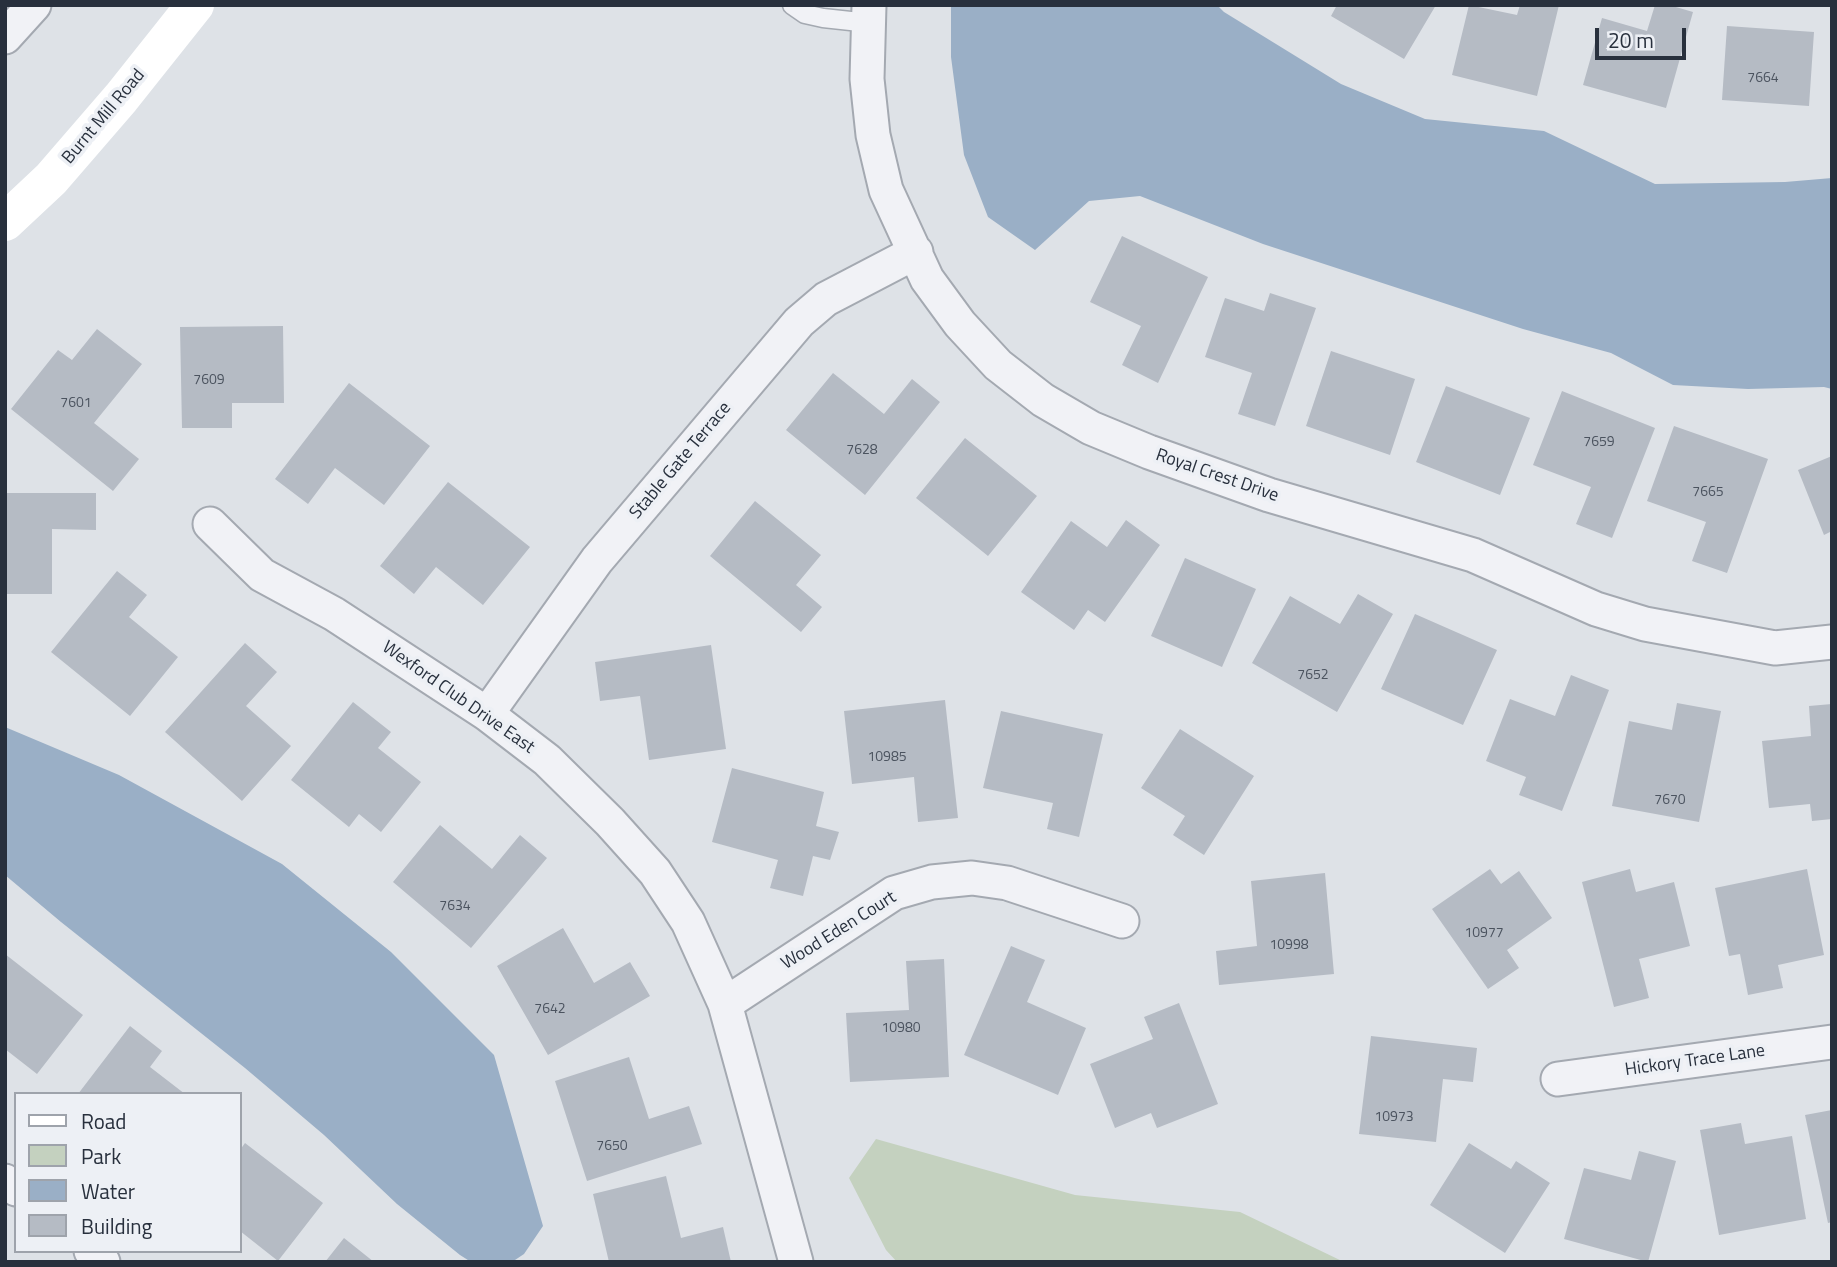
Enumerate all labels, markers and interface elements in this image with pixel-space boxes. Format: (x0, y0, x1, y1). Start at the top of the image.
scale bar (1599, 14, 1690, 58)
text: 20 m (1608, 24, 1654, 56)
street label: Burnt Mill Road (58, 65, 150, 169)
house number: 7664 (1747, 71, 1779, 87)
house number: 7609 (193, 373, 225, 389)
house number: 7601 (60, 396, 92, 412)
street label: Stable Gate Terrace (626, 398, 736, 524)
house number: 7659 (1583, 435, 1615, 451)
house number: 7628 (846, 443, 878, 459)
street label: Royal Crest Drive (1153, 445, 1281, 507)
house number: 7665 (1692, 485, 1724, 501)
street label: Wexford Club Drive East (377, 637, 539, 759)
house number: 7652 (1297, 668, 1329, 684)
house number: 10985 (867, 750, 907, 766)
house number: 7670 (1654, 793, 1686, 809)
street label: Wood Eden Court (778, 887, 900, 975)
house number: 7634 (439, 899, 471, 915)
house number: 10977 (1464, 926, 1504, 942)
house number: 10998 (1269, 938, 1309, 954)
house number: 7642 (534, 1002, 566, 1018)
house number: 10980 (881, 1021, 921, 1037)
street label: Hickory Trace Lane (1624, 1040, 1766, 1082)
legend (14, 1092, 242, 1253)
text: Road (81, 1105, 126, 1137)
house number: 10973 (1374, 1110, 1414, 1126)
house number: 7650 (596, 1139, 628, 1155)
text: Park (81, 1140, 121, 1172)
text: Water (81, 1175, 135, 1207)
text: Building (81, 1210, 152, 1242)

